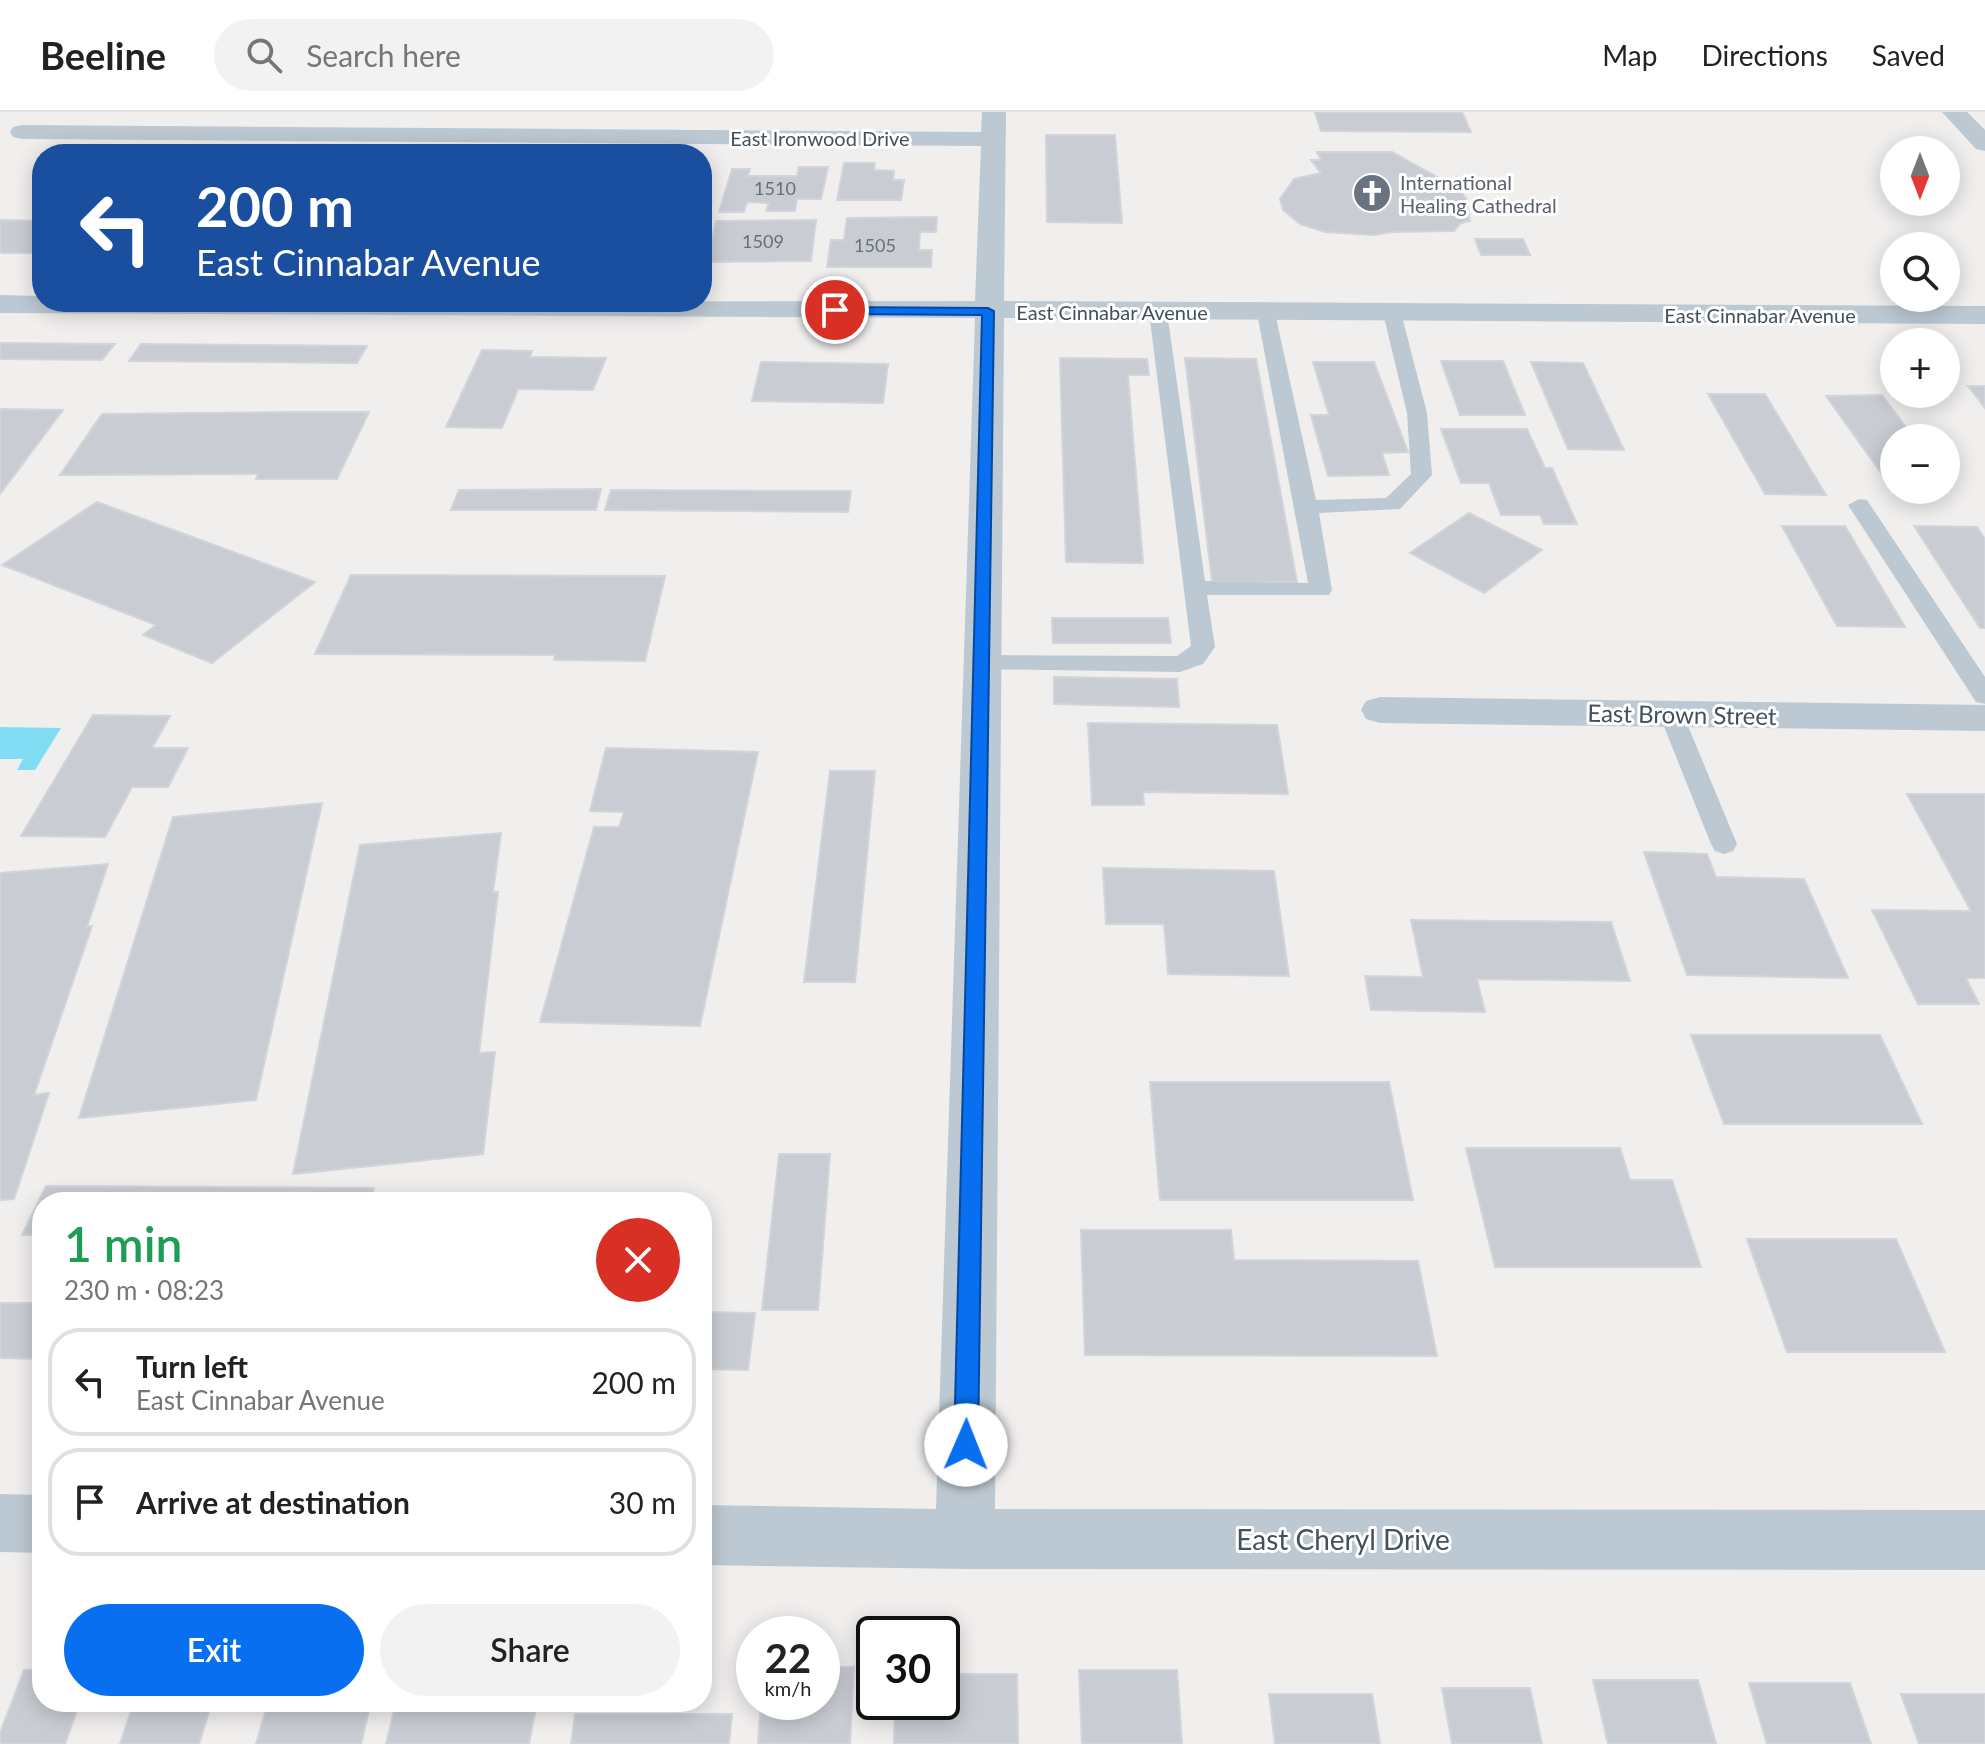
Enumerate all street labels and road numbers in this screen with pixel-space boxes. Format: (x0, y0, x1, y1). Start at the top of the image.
street label: East Ironwood Drive (730, 126, 910, 150)
street label: East Cinnabar Avenue (1016, 300, 1208, 324)
street label: East Cinnabar Avenue (1664, 303, 1856, 327)
street label: East Brown Street (1587, 698, 1777, 730)
street label: East Cheryl Drive (1236, 1522, 1450, 1556)

